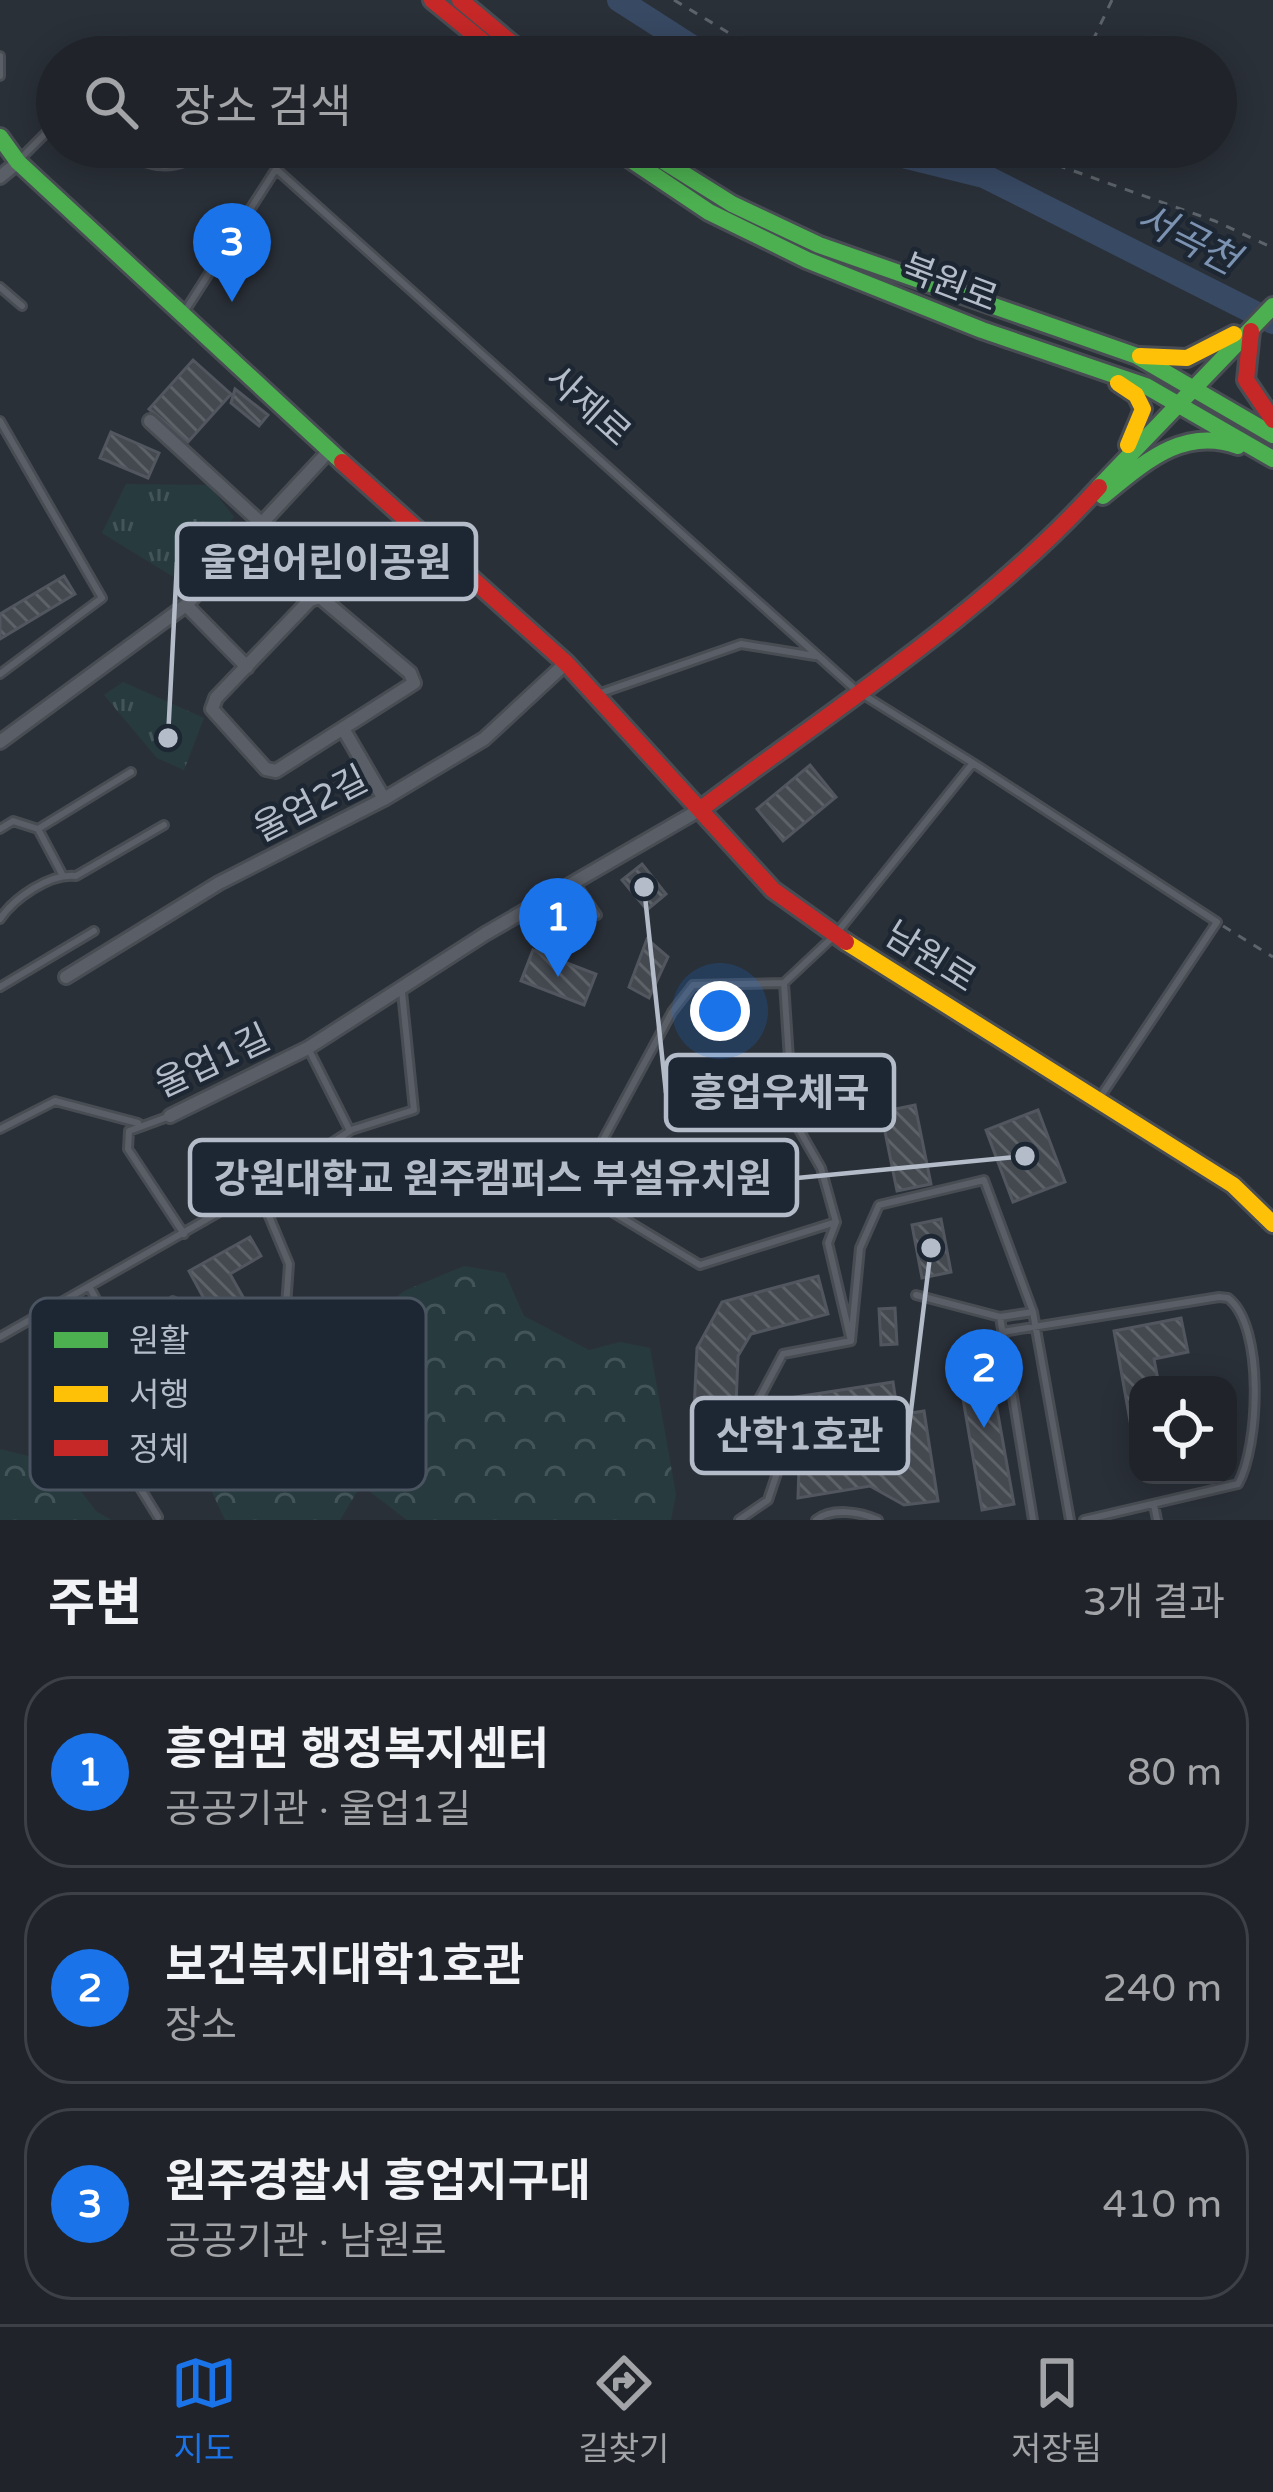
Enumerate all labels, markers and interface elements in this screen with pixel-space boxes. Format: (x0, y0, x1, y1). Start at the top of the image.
search box (36, 36, 1237, 168)
icon: search (78, 69, 144, 135)
text: 장소 검색 (174, 81, 351, 135)
water label: 서곡천 (1129, 194, 1250, 287)
pin: 3 (193, 203, 271, 302)
street label: 북원로 (895, 246, 1004, 321)
street label: 사제로 (537, 357, 639, 455)
callout: 울업어린이공원 (177, 524, 476, 599)
text: 울업어린이공원 (200, 540, 452, 587)
street label: 울업2길 (247, 757, 375, 851)
pin: 1 (519, 878, 597, 977)
street label: 남원로 (877, 913, 984, 1002)
your location (690, 981, 750, 1041)
street label: 울업1길 (148, 1016, 277, 1107)
callout: 흥업우체국 (666, 1055, 894, 1130)
text: 흥업우체국 (690, 1070, 870, 1117)
callout: 강원대학교 원주캠퍼스 부설유치원 (190, 1140, 797, 1215)
text: 강원대학교 원주캠퍼스 부설유치원 (214, 1156, 772, 1203)
legend (30, 1298, 426, 1490)
text: 원활 (129, 1322, 190, 1361)
pin: 2 (945, 1329, 1023, 1428)
text: 서행 (129, 1376, 190, 1415)
map controls (1129, 1376, 1237, 1484)
button: locate (1129, 1376, 1237, 1484)
callout: 산학1호관 (692, 1398, 908, 1473)
text: 산학1호관 (716, 1413, 884, 1460)
text: 정체 (129, 1430, 190, 1469)
text: 주변 (48, 1573, 142, 1635)
text: 3개 결과 (1083, 1579, 1225, 1626)
text: 흥업면 행정복지센터 (165, 1723, 549, 1777)
text: 1 (78, 1749, 102, 1796)
text: 80 m (1127, 1749, 1222, 1796)
text: 공공기관 · 울업1길 (165, 1786, 471, 1833)
text: 보건복지대학1호관 (165, 1939, 524, 1993)
text: 2 (78, 1965, 102, 2012)
text: 240 m (1103, 1965, 1222, 2012)
text: 장소 (165, 2002, 237, 2049)
text: 원주경찰서 흥업지구대 (165, 2155, 591, 2209)
text: 3 (78, 2181, 102, 2228)
text: 410 m (1103, 2181, 1222, 2228)
text: 공공기관 · 남원로 (165, 2218, 447, 2265)
tab: 지도 (171, 2350, 237, 2470)
tab: 길찾기 (578, 2350, 669, 2470)
tab: 저장됨 (1011, 2350, 1102, 2470)

